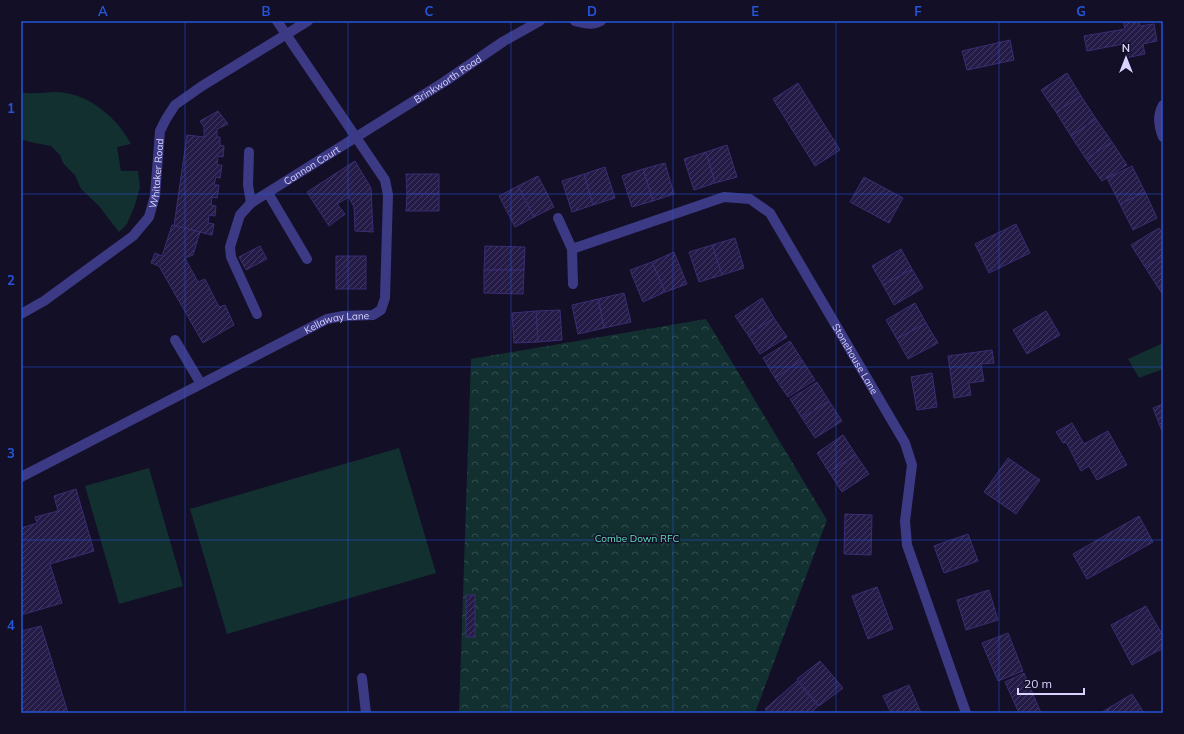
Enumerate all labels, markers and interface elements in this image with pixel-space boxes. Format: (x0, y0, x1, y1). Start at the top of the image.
text: A (98, 3, 108, 19)
text: B (262, 3, 271, 19)
text: C (425, 3, 434, 19)
text: D (587, 3, 597, 19)
text: E (751, 3, 759, 19)
text: F (914, 3, 922, 19)
text: G (1076, 3, 1086, 19)
north arrow (1106, 38, 1146, 78)
text: N (1122, 41, 1130, 55)
street label: Brinkworth Road (411, 52, 484, 106)
text: 1 (7, 100, 15, 116)
street label: Whitaker Road (145, 138, 166, 210)
street label: Cannon Court (281, 142, 343, 188)
text: 2 (7, 272, 15, 288)
street label: Kellaway Lane (302, 309, 369, 336)
street label: Stonehouse Lane (830, 321, 881, 396)
text: 3 (7, 445, 15, 461)
park label: Combe Down RFC (595, 532, 679, 545)
text: 4 (7, 617, 15, 633)
scale bar (1018, 670, 1084, 696)
text: 20 m (1024, 676, 1052, 691)

